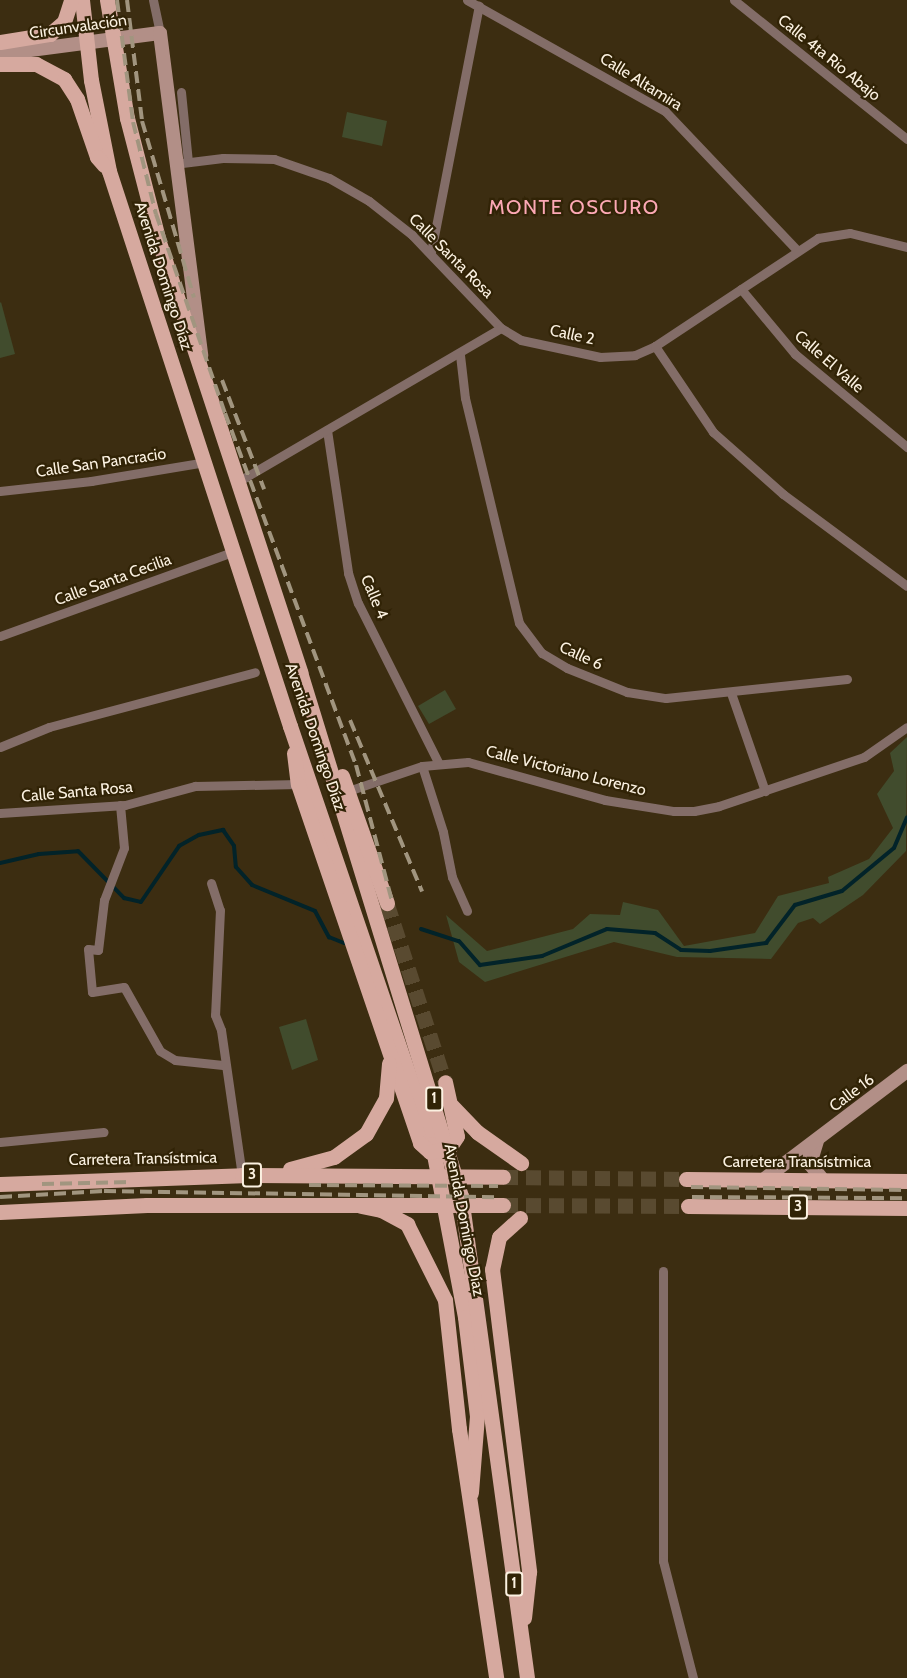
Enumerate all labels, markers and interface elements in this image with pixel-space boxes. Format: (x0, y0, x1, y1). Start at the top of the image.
street label: Circunvalación (28, 11, 128, 43)
street label: Calle 4ta Rio Abajo (774, 11, 884, 105)
street label: Calle Altamira (596, 49, 686, 115)
district label: MONTE OSCURO (488, 195, 660, 219)
street label: Avenida Domingo Díaz (130, 199, 196, 353)
street label: Calle Santa Rosa (405, 210, 497, 302)
street label: Calle 2 (548, 321, 596, 349)
street label: Calle El Valle (790, 327, 868, 397)
street label: Calle San Pancracio (35, 444, 167, 482)
street label: Calle Santa Cecilia (52, 550, 174, 610)
street label: Calle 4 (356, 572, 392, 622)
street label: Calle 6 (556, 638, 606, 674)
street label: Avenida Domingo Díaz (281, 661, 349, 813)
street label: Calle Victoriano Lorenzo (484, 742, 648, 800)
street label: Calle Santa Rosa (20, 778, 134, 806)
street label: Calle 16 (826, 1070, 878, 1116)
road number: 1 (425, 1087, 443, 1111)
street label: Avenida Domingo Díaz (440, 1142, 488, 1298)
street label: Carretera Transístmica (69, 1148, 217, 1170)
street label: Carretera Transístmica (723, 1152, 871, 1172)
road number: 3 (242, 1163, 262, 1187)
road number: 3 (788, 1195, 808, 1219)
road number: 1 (505, 1572, 523, 1596)

